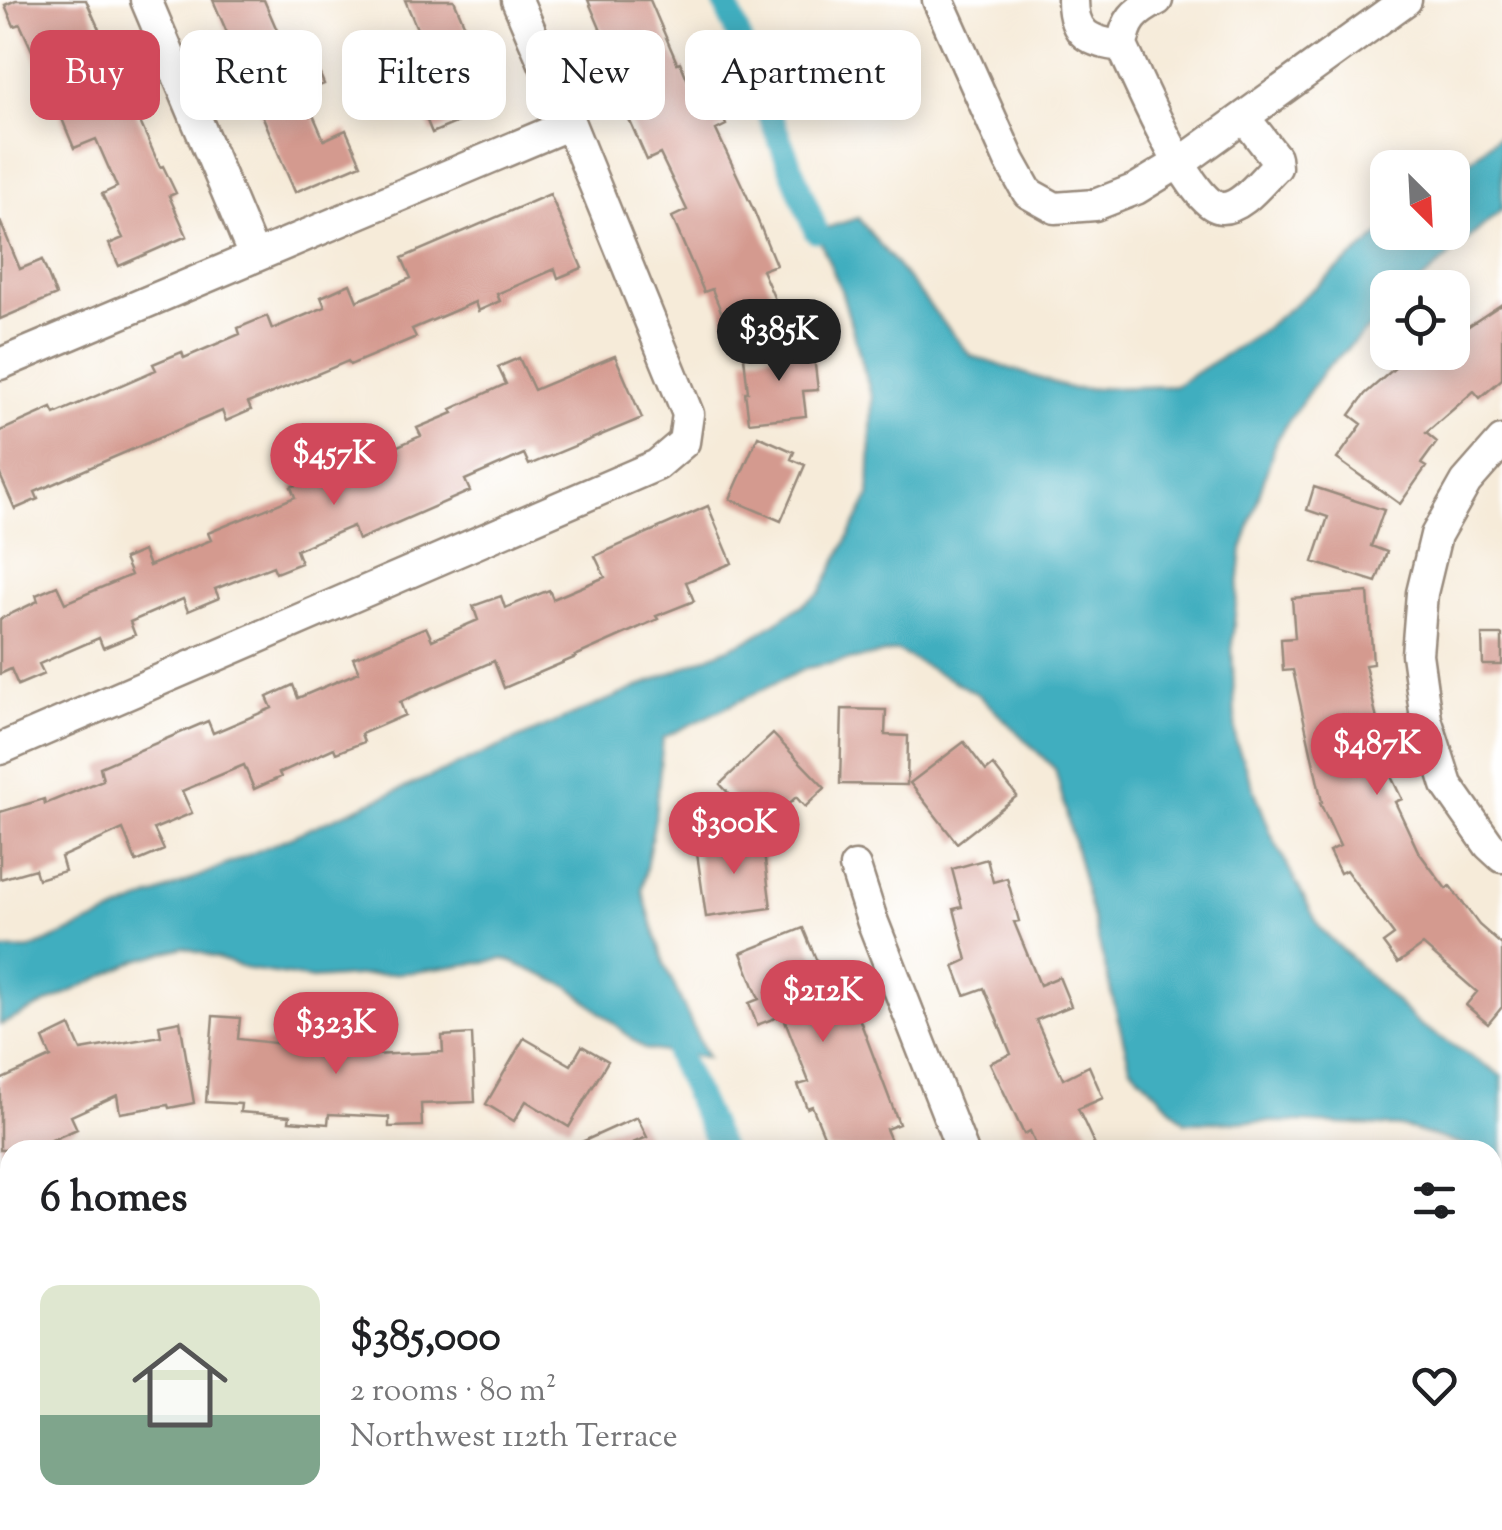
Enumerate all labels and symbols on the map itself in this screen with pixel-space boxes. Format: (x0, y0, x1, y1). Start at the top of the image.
north arrow (1370, 150, 1470, 250)
pin: $385K (709, 299, 849, 384)
pin: $457K (264, 423, 404, 508)
pin: $487K (1307, 713, 1447, 798)
pin: $300K (664, 792, 804, 877)
pin: $212K (753, 960, 893, 1045)
pin: $323K (266, 992, 406, 1077)

